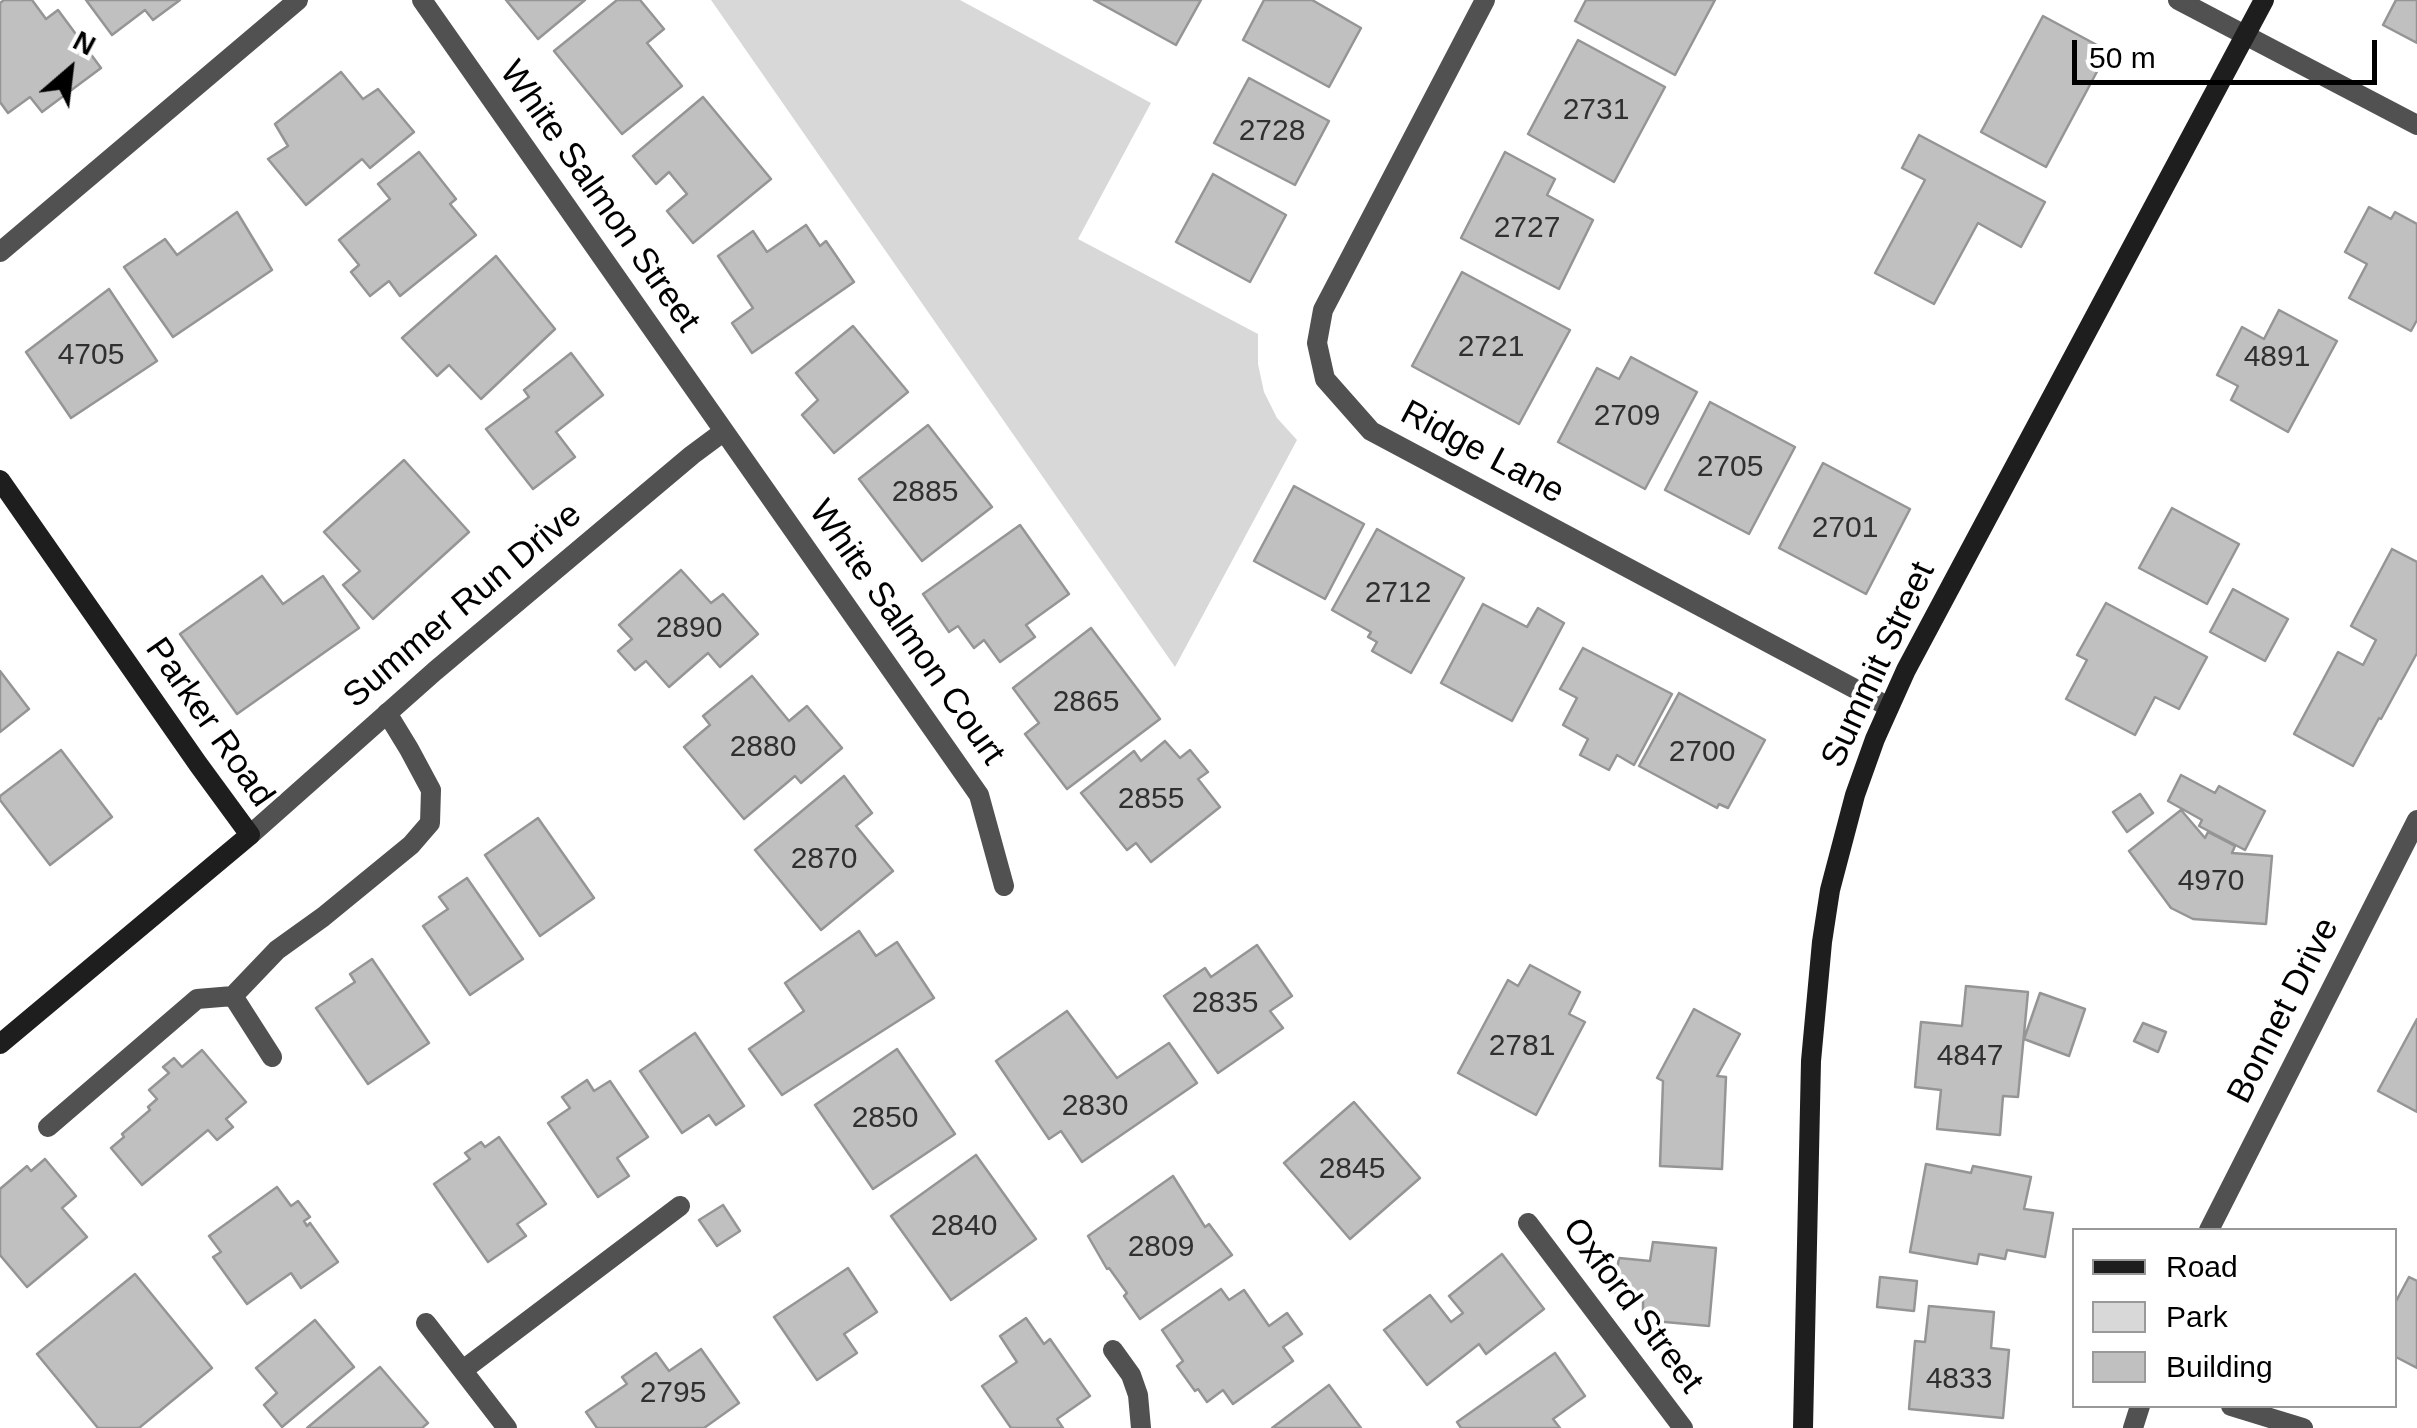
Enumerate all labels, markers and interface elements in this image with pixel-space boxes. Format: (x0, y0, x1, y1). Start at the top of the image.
north arrow (20, 20, 120, 120)
scale bar (2077, 20, 2382, 82)
text: N (68, 25, 101, 62)
text: 50 m (2089, 41, 2156, 74)
street label: White Salmon Street (490, 53, 708, 341)
house number: 2731 (1563, 93, 1629, 129)
house number: 2728 (1239, 114, 1305, 150)
house number: 2727 (1494, 211, 1560, 247)
house number: 2721 (1458, 330, 1524, 366)
house number: 4705 (58, 338, 124, 374)
house number: 4891 (2244, 340, 2310, 376)
street label: Ridge Lane (1393, 392, 1571, 514)
house number: 2709 (1594, 399, 1660, 435)
house number: 2705 (1697, 450, 1763, 486)
house number: 2885 (892, 475, 958, 511)
street label: White Salmon Court (799, 493, 1013, 773)
street label: Summer Run Drive (336, 494, 590, 718)
house number: 2701 (1812, 511, 1878, 547)
street label: Summit Street (1813, 556, 1945, 774)
house number: 2712 (1365, 576, 1431, 612)
house number: 2890 (656, 611, 722, 647)
street label: Parker Road (135, 630, 283, 816)
house number: 2865 (1053, 685, 1119, 721)
house number: 2880 (730, 730, 796, 766)
house number: 2700 (1669, 735, 1735, 771)
house number: 2855 (1118, 782, 1184, 818)
house number: 2870 (791, 842, 857, 878)
house number: 4970 (2178, 864, 2244, 900)
street label: Bonnet Drive (2219, 911, 2349, 1111)
house number: 2835 (1192, 986, 1258, 1022)
house number: 2781 (1489, 1029, 1555, 1065)
house number: 4847 (1937, 1039, 2003, 1075)
house number: 2830 (1062, 1089, 1128, 1125)
house number: 2850 (852, 1101, 918, 1137)
house number: 2845 (1319, 1152, 1385, 1188)
house number: 2840 (931, 1209, 997, 1245)
street label: Oxford Street (1553, 1210, 1711, 1402)
legend (2072, 1228, 2397, 1408)
house number: 2809 (1128, 1230, 1194, 1266)
text: Road (2166, 1250, 2238, 1283)
text: Park (2166, 1300, 2228, 1333)
text: Building (2166, 1350, 2273, 1383)
house number: 4833 (1926, 1362, 1992, 1398)
house number: 2795 (640, 1376, 706, 1412)

